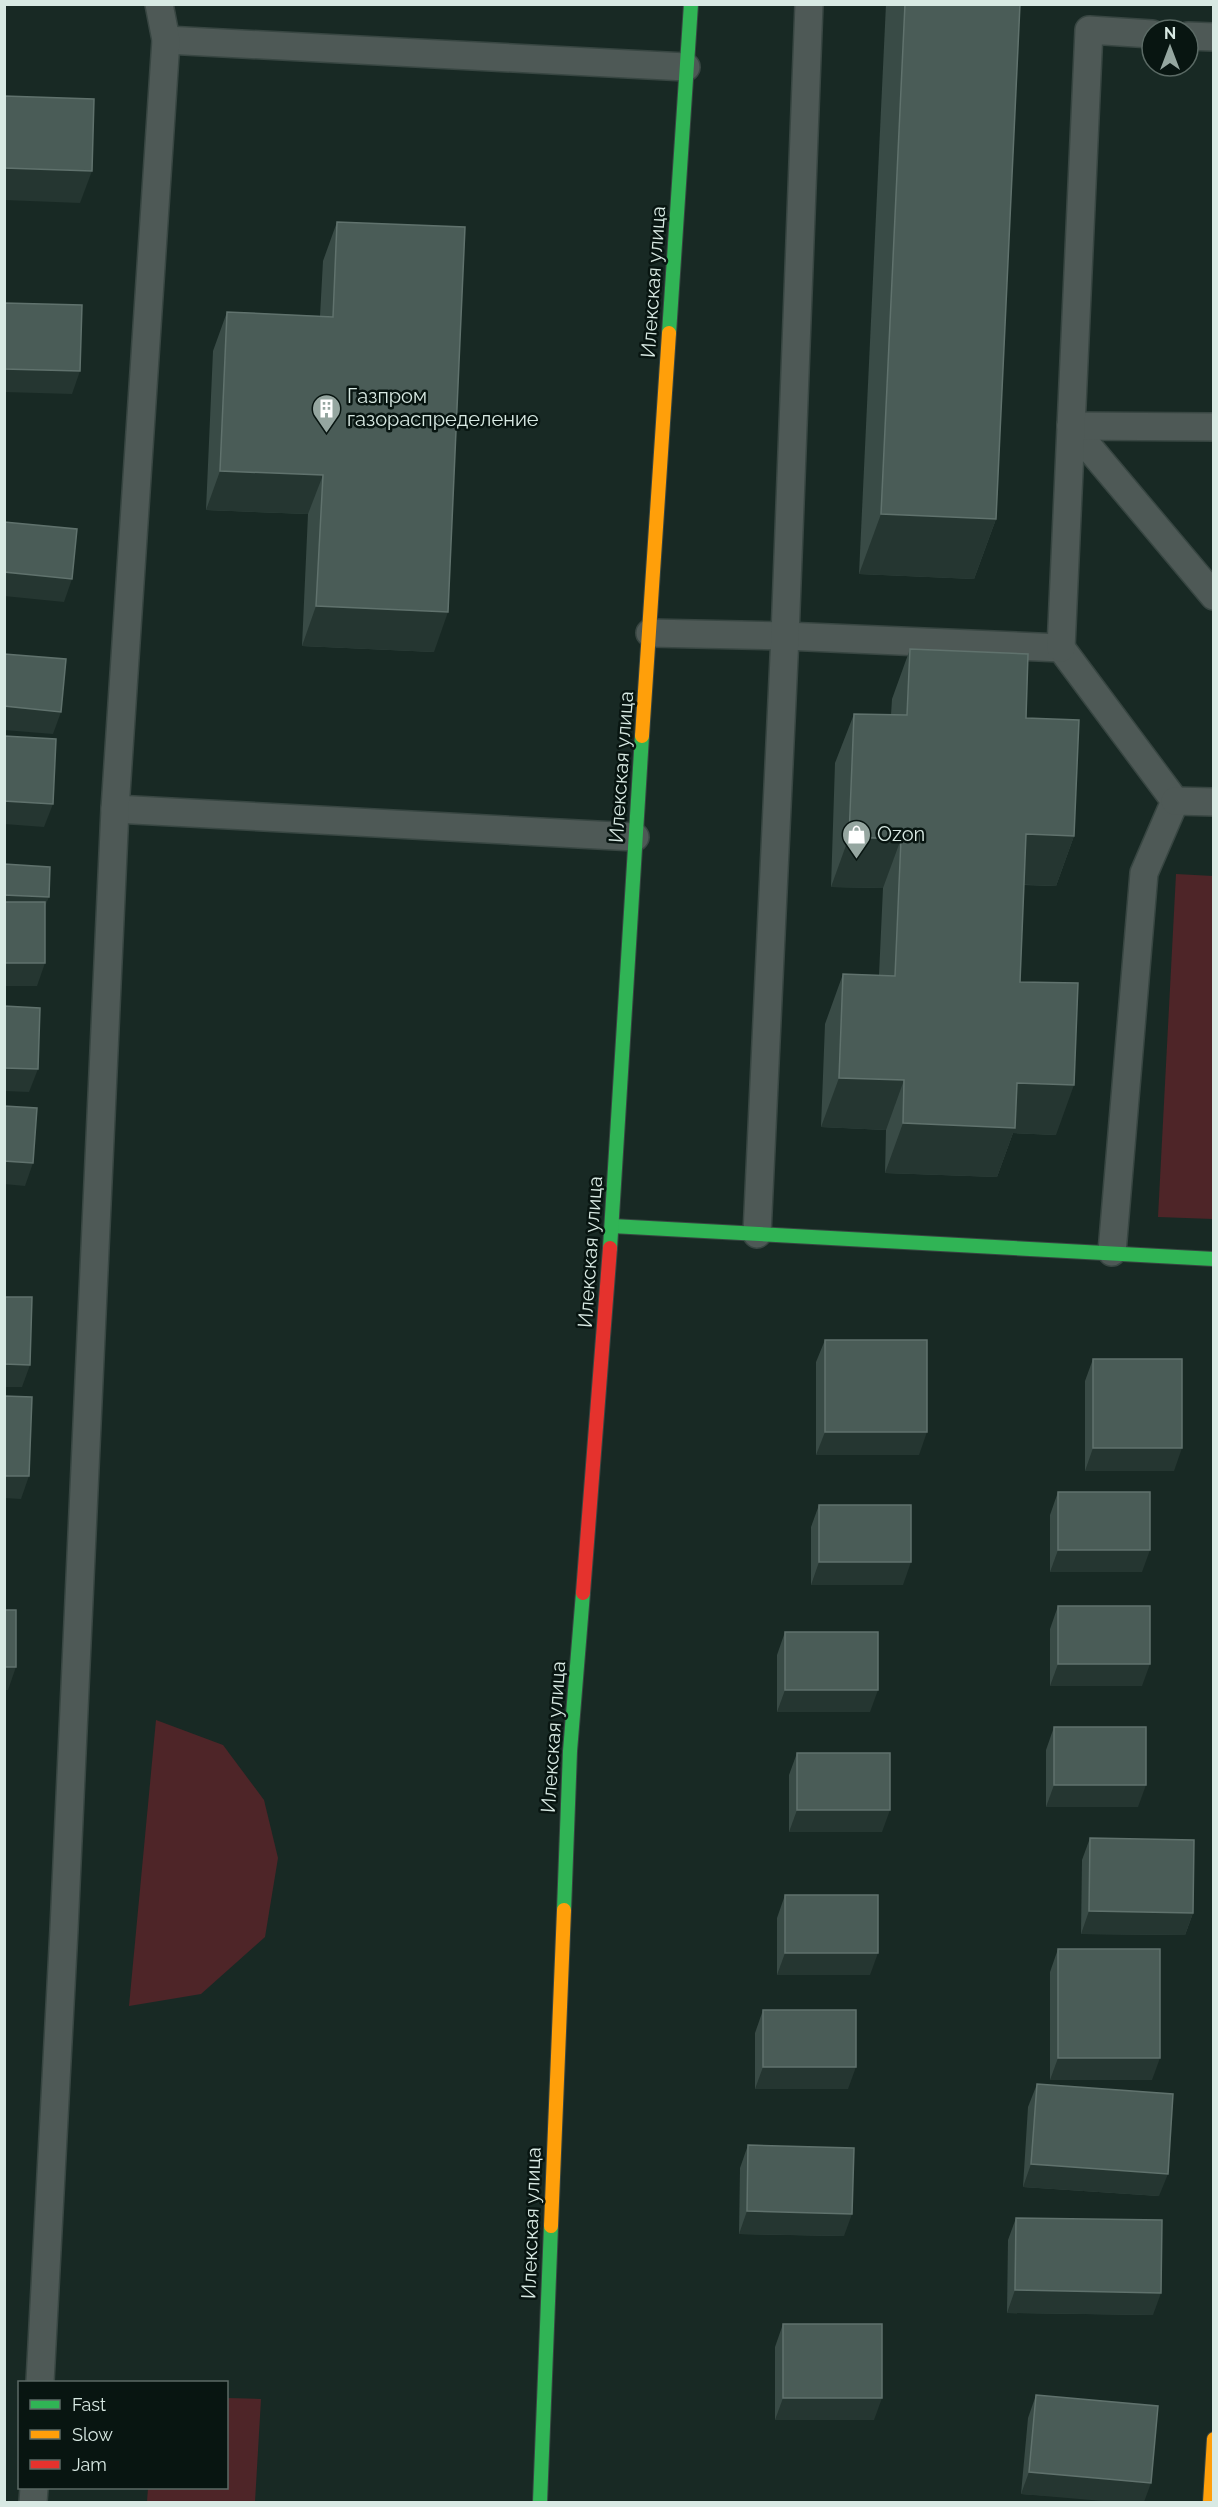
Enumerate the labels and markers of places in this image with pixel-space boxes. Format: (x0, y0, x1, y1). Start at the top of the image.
place label: Газпром газораспределение (347, 384, 539, 431)
building icon: Газпром газораспределение (310, 392, 342, 434)
shop icon: Ozon (840, 818, 872, 860)
place label: Ozon (877, 822, 925, 846)

